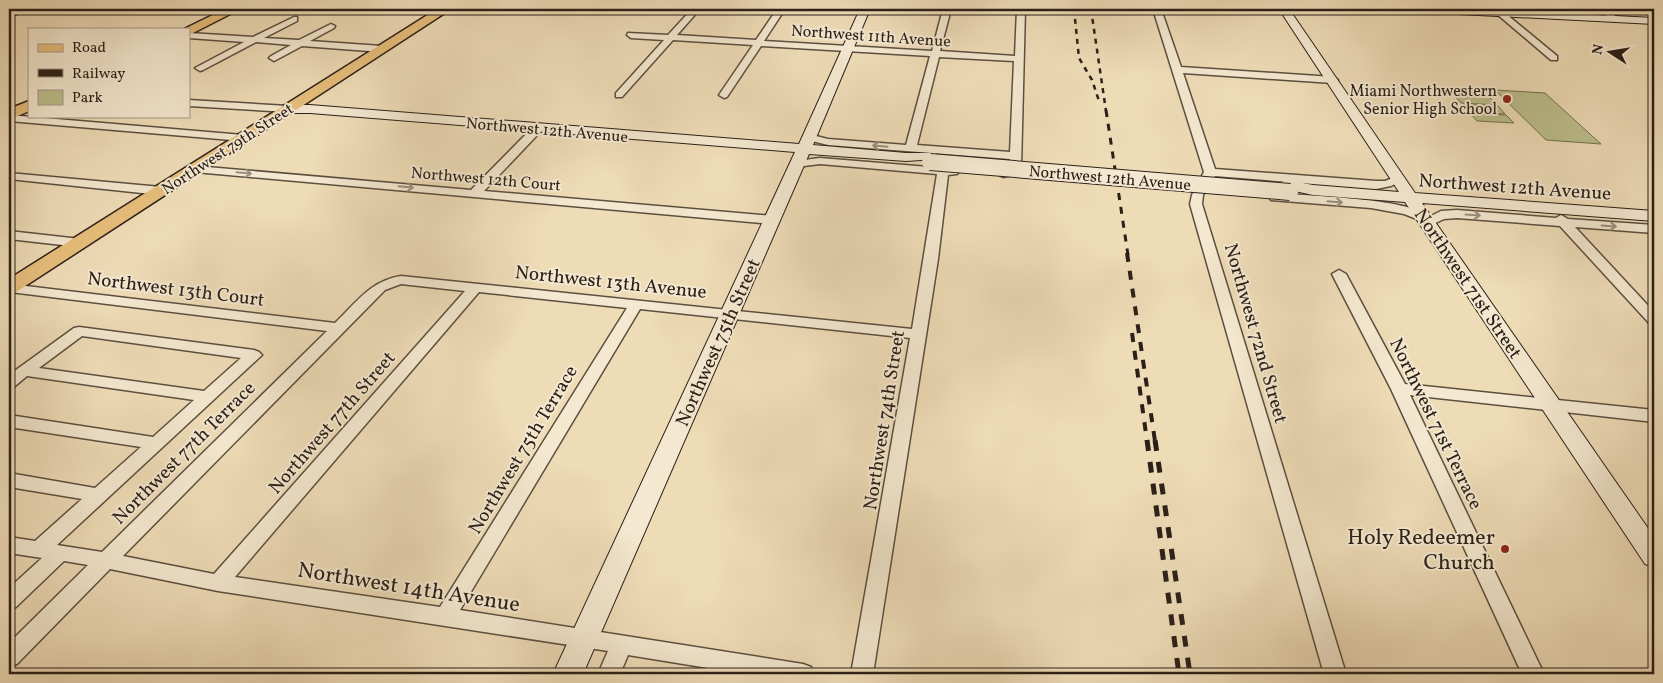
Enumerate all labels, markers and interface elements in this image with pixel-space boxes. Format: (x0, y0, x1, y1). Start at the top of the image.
street label: Northwest 11th Avenue (790, 20, 952, 54)
legend (28, 28, 190, 118)
north arrow (1586, 28, 1636, 78)
text: Road (72, 38, 106, 59)
text: N (1588, 43, 1609, 57)
text: Railway (72, 64, 125, 85)
place label: Miami Northwestern Senior High School (1350, 81, 1497, 121)
text: Park (72, 88, 103, 109)
marker: Miami Northwestern Senior High School (1501, 93, 1513, 105)
street label: Northwest 79th Street (158, 99, 299, 201)
street label: Northwest 12th Avenue (465, 113, 629, 149)
one-way arrow (872, 141, 888, 150)
street label: Northwest 12th Avenue (1028, 161, 1192, 197)
street label: Northwest 12th Court (410, 162, 562, 198)
one-way arrow (236, 168, 252, 178)
street label: Northwest 12th Avenue (1418, 168, 1612, 208)
one-way arrow (398, 182, 414, 192)
one-way arrow (1326, 197, 1342, 207)
street label: Northwest 71st Street (1407, 204, 1528, 365)
one-way arrow (1465, 211, 1481, 220)
one-way arrow (1601, 221, 1617, 230)
street label: Northwest 72nd Street (1217, 240, 1293, 427)
street label: Northwest 75th Street (670, 254, 768, 431)
street label: Northwest 13th Avenue (514, 260, 708, 306)
street label: Northwest 13th Court (86, 266, 266, 314)
street label: Northwest 74th Street (858, 328, 912, 512)
street label: Northwest 71st Terrace (1382, 334, 1488, 514)
street label: Northwest 77th Street (263, 346, 402, 500)
street label: Northwest 75th Terrace (463, 361, 585, 539)
street label: Northwest 77th Terrace (107, 376, 262, 531)
place label: Holy Redeemer Church (1347, 523, 1495, 579)
marker: Holy Redeemer Church (1499, 543, 1511, 555)
street label: Northwest 14th Avenue (295, 556, 522, 621)

